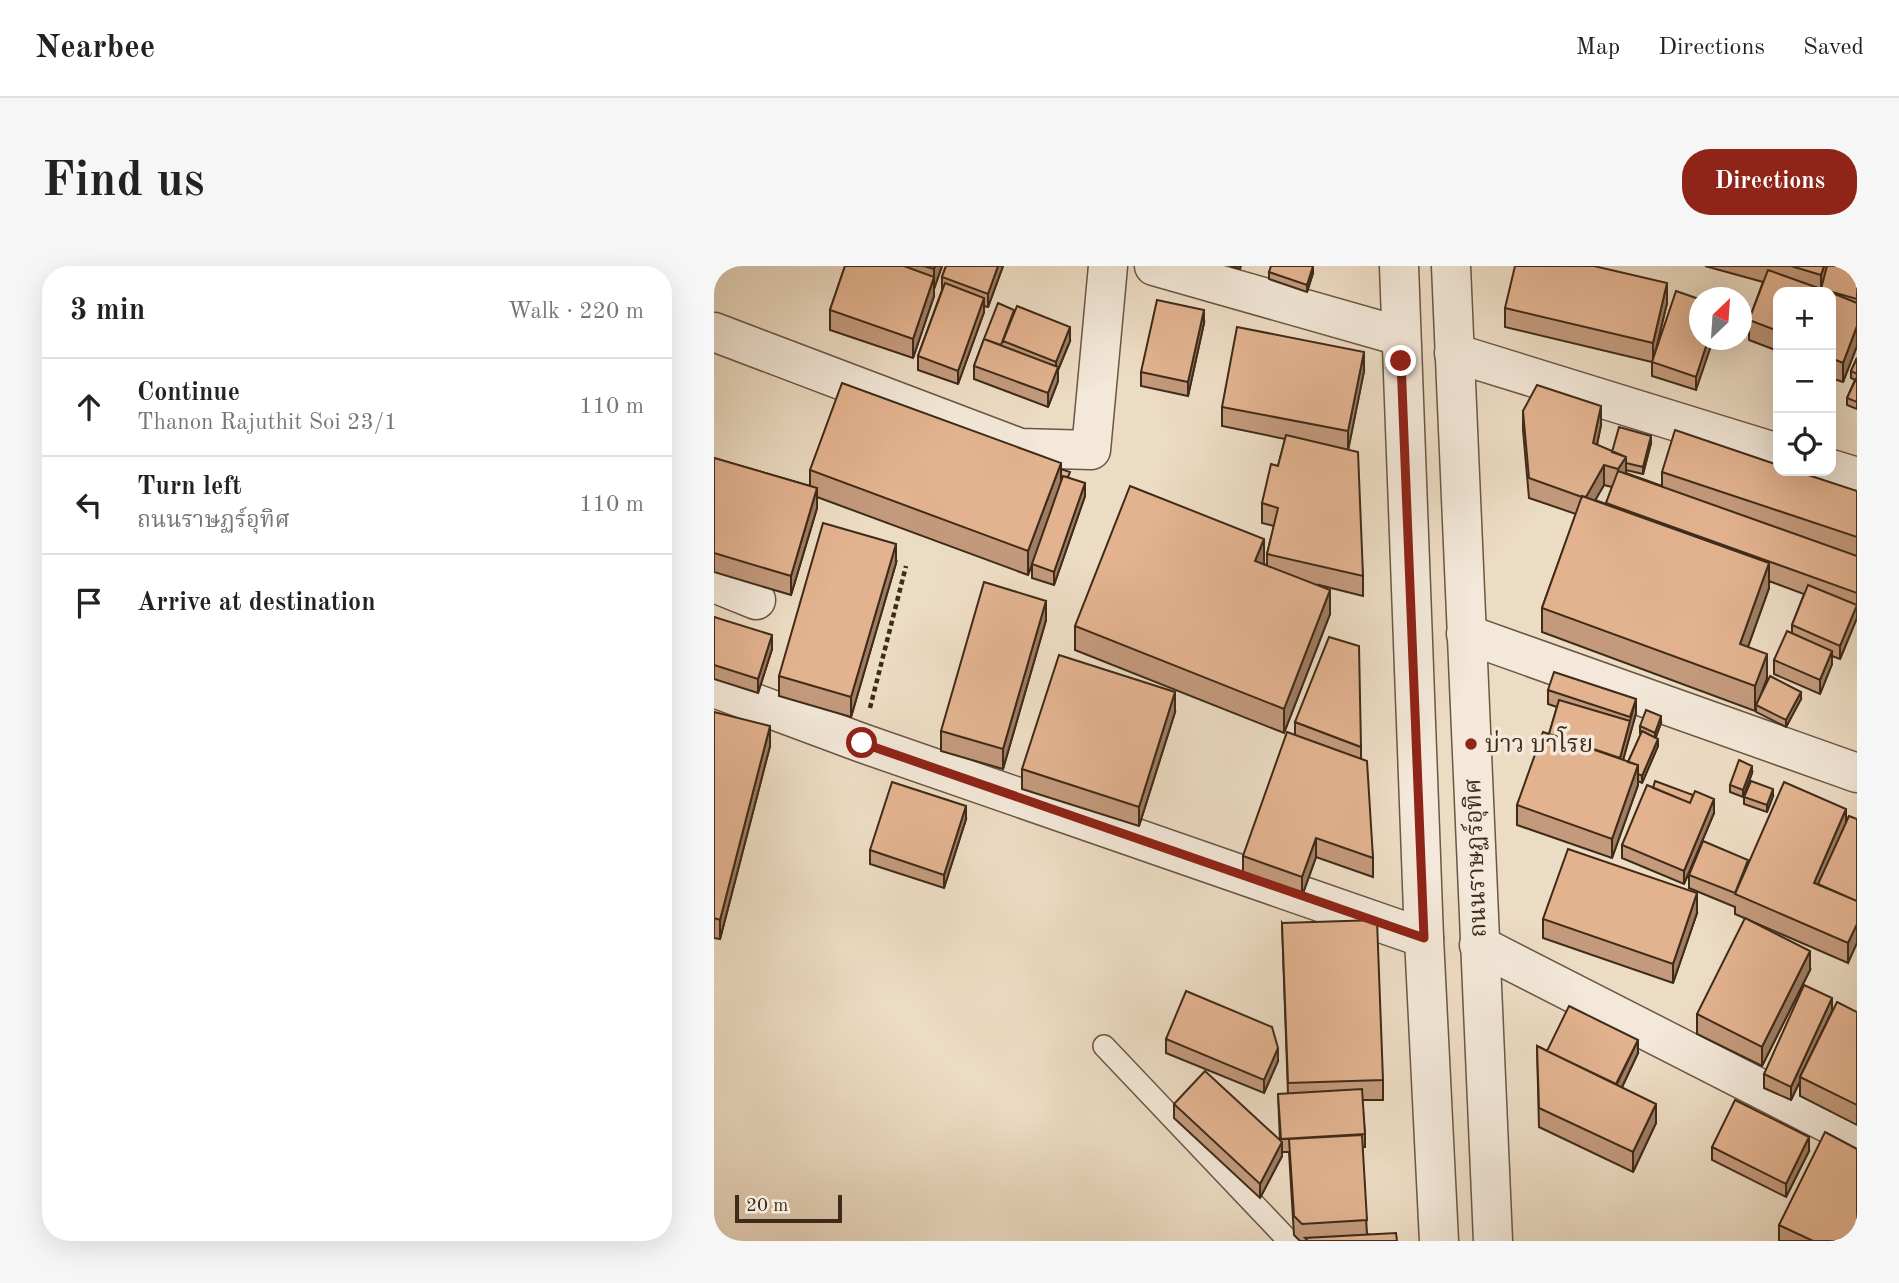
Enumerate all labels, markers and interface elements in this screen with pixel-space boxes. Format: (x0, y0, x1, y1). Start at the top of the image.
text: Nearbee (35, 32, 155, 65)
text: Map (1576, 36, 1620, 60)
text: Directions (1658, 36, 1765, 60)
text: Saved (1803, 36, 1864, 60)
button: Directions (1682, 149, 1857, 215)
text: Find us (42, 158, 205, 207)
north arrow (1689, 287, 1752, 350)
map controls (1773, 287, 1836, 476)
button: + (1773, 287, 1836, 350)
text: 3 min (70, 296, 145, 326)
text: Walk · 220 m (508, 300, 644, 323)
route end (1385, 345, 1416, 376)
button: − (1773, 350, 1836, 413)
text: Continue (137, 380, 240, 406)
icon: ahead (70, 388, 108, 426)
text: 110 m (579, 395, 644, 418)
text: Thanon Rajuthit Soi 23/1 (137, 411, 397, 434)
button: locate (1773, 413, 1836, 476)
text: Turn left (137, 474, 242, 500)
icon: left (70, 486, 108, 524)
text: 110 m (579, 493, 644, 516)
text: ถนนราษฏร์อุทิศ (137, 509, 290, 532)
icon: arrive (70, 584, 108, 622)
text: Arrive at destination (137, 590, 376, 616)
place label: บ่าว บาโรย (1485, 726, 1593, 758)
route start (846, 727, 877, 758)
marker: บ่าว บาโรย (1463, 736, 1479, 752)
street label: ถนนราษฏร์อุทิศ (1456, 778, 1493, 938)
scale bar (735, 1192, 842, 1224)
text: 20 m (746, 1197, 788, 1216)

